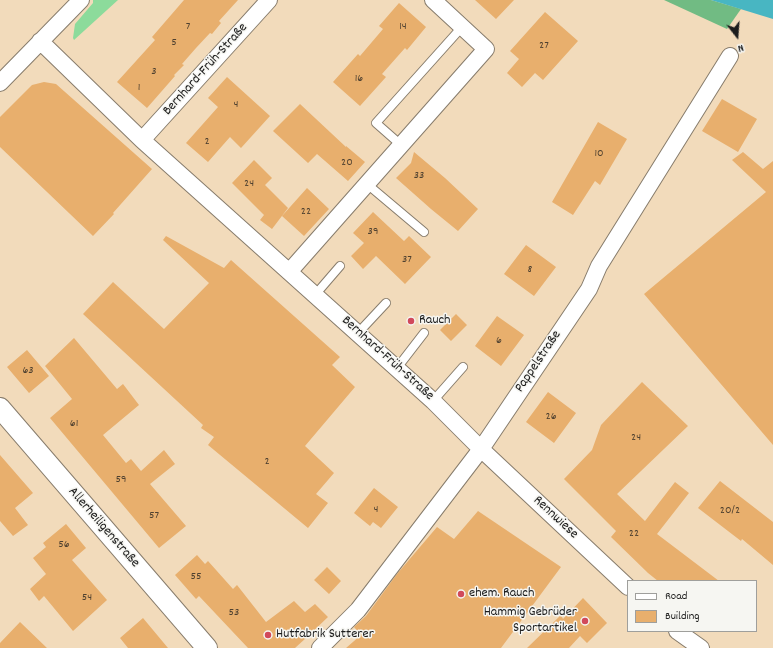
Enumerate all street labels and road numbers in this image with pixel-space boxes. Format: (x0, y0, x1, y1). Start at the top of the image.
street label: Bernhard-Früh-Straße (160, 20, 252, 120)
street label: Bernhard-Früh-Straße (337, 313, 437, 405)
street label: Pappelstraße (512, 328, 566, 396)
street label: Allerheiligenstraße (64, 484, 142, 572)
street label: Rennwiese (529, 493, 581, 543)

